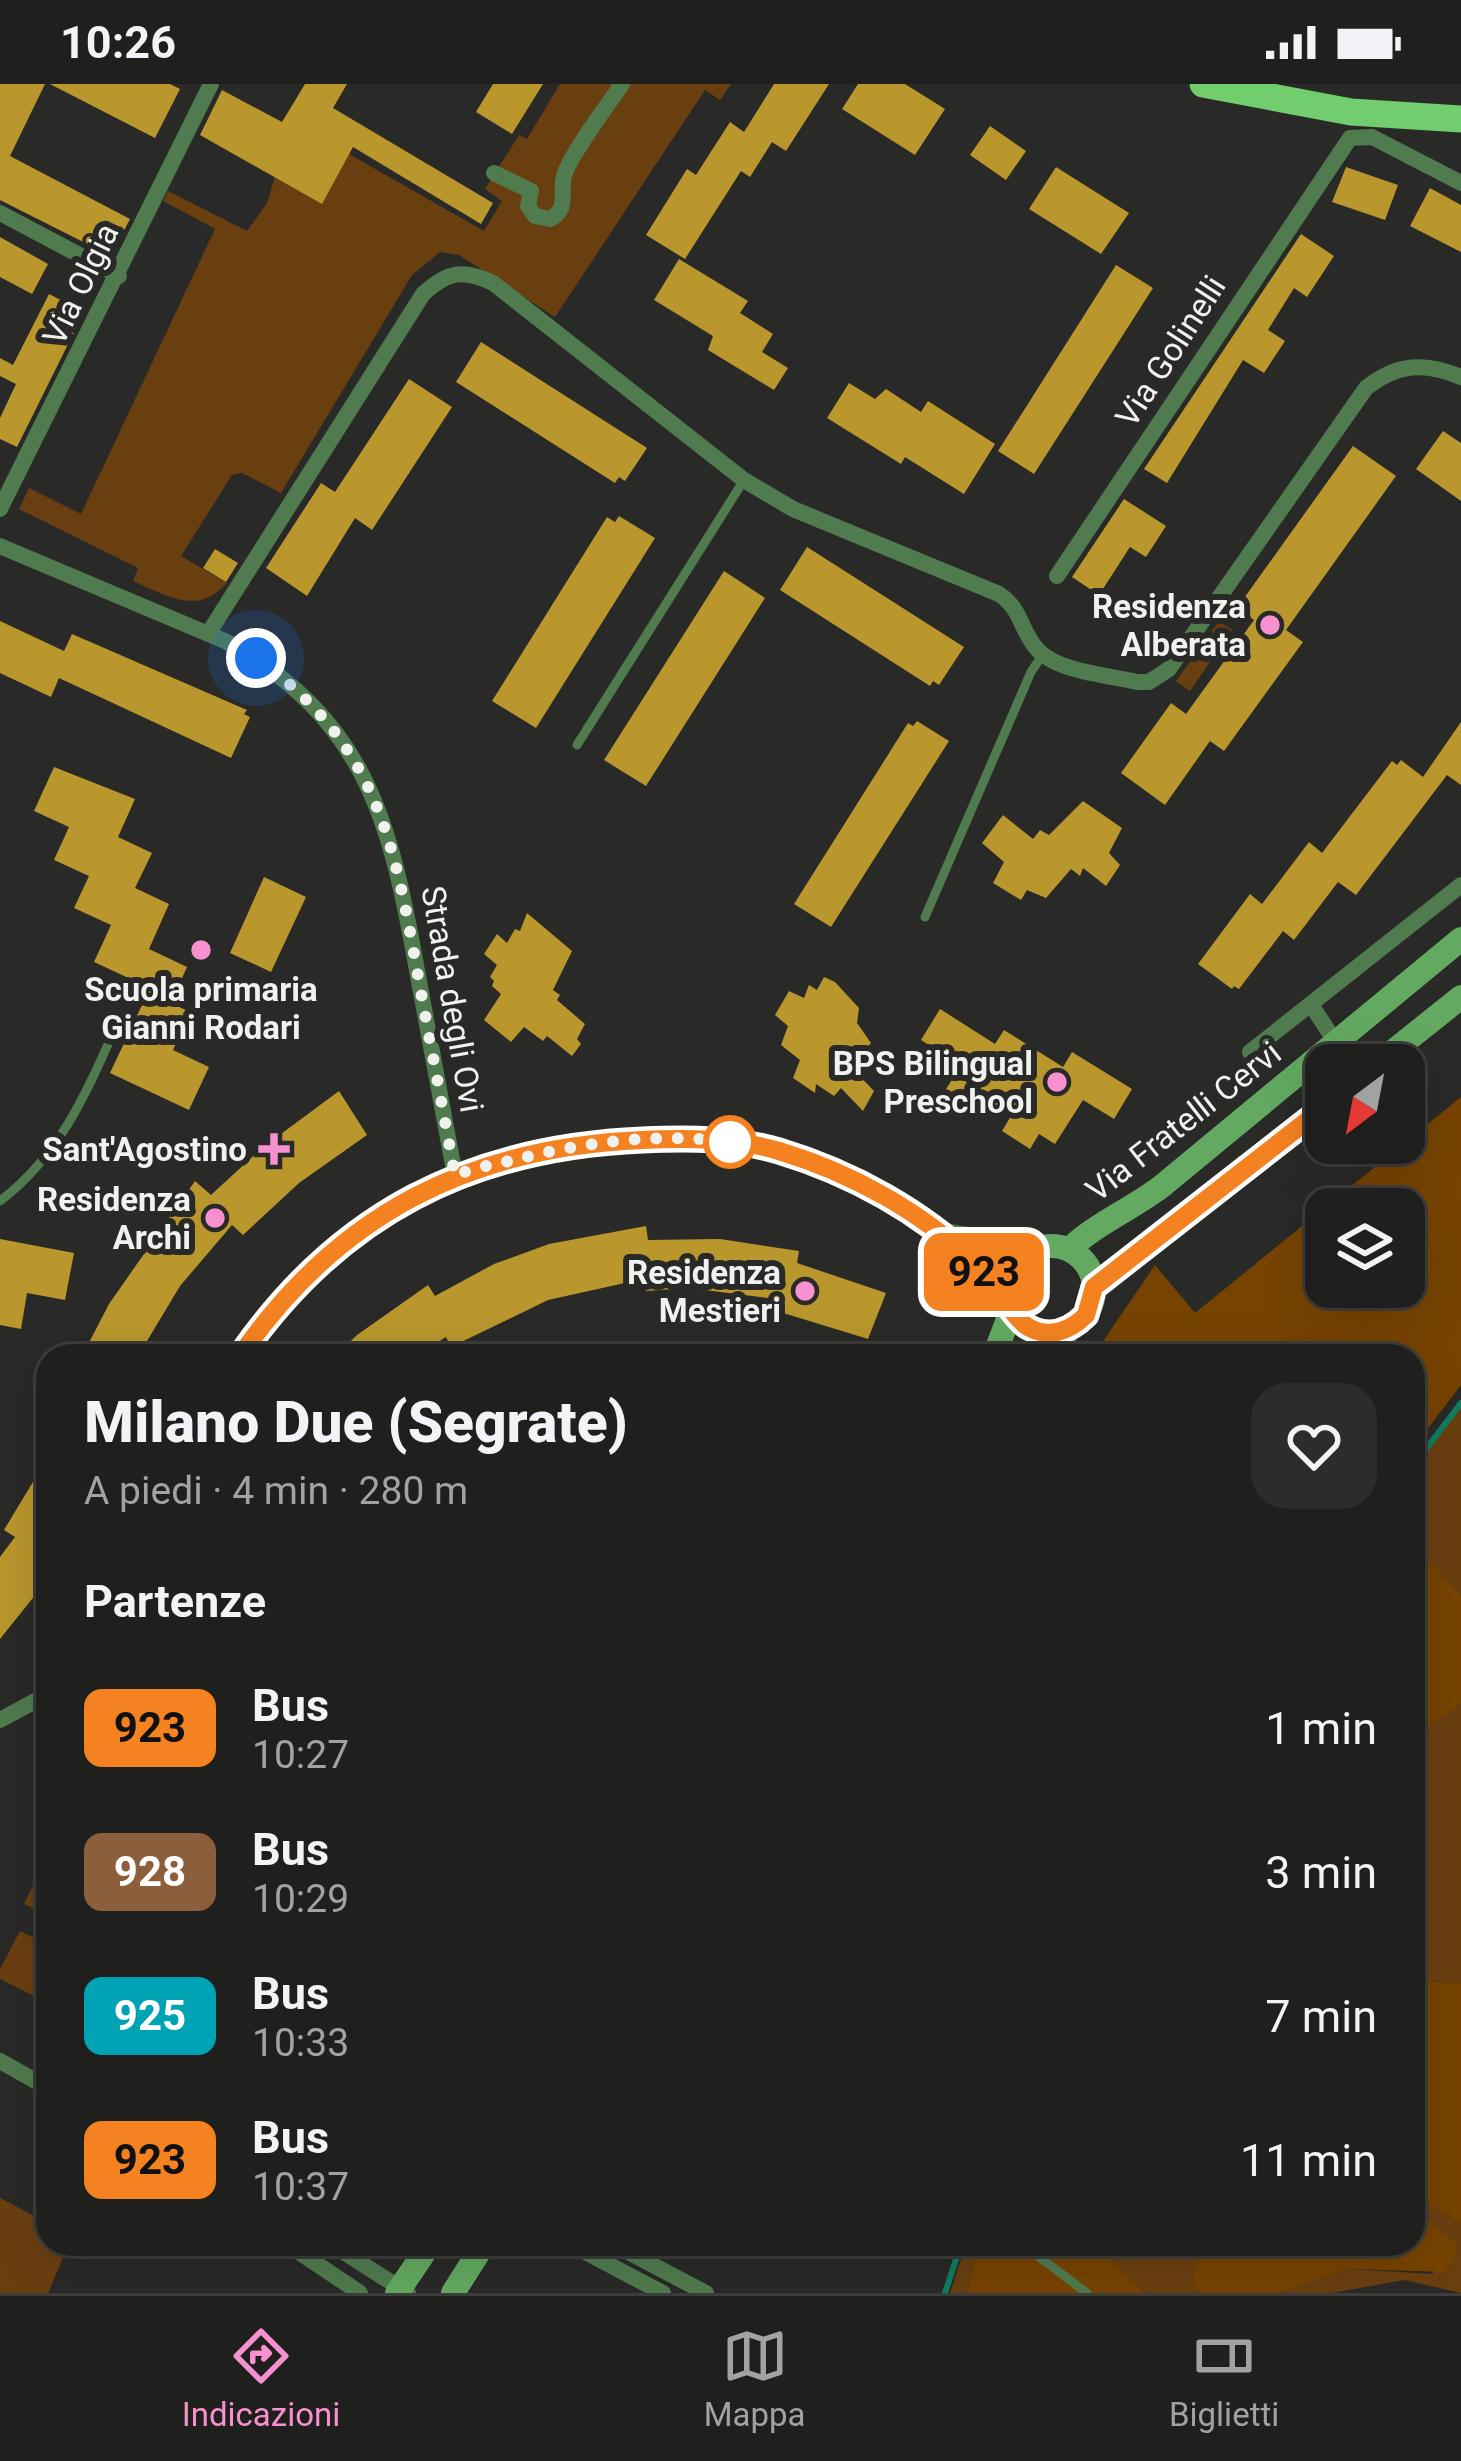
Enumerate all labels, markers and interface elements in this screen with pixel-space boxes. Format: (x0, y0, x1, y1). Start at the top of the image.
text: 10:26 (60, 16, 176, 69)
street label: Via Olgia (34, 217, 127, 351)
street label: Via Golinelli (1107, 268, 1234, 434)
place label: Residenza Alberata (1092, 587, 1246, 664)
marker: Residenza Alberata (1257, 612, 1283, 638)
your location (226, 628, 286, 688)
street label: Strada degli Ovi (413, 883, 492, 1115)
marker: Scuola primaria Gianni Rodari (188, 937, 214, 963)
place label: Scuola primaria Gianni Rodari (84, 970, 318, 1047)
street label: Via Fratelli Cervi (1078, 1033, 1288, 1210)
place label: BPS Bilingual Preschool (833, 1044, 1033, 1121)
north arrow (1305, 1044, 1425, 1164)
map controls (1305, 1044, 1425, 1308)
marker: BPS Bilingual Preschool (1044, 1069, 1070, 1095)
unlabelled marker (705, 1117, 755, 1167)
place label: Sant'Agostino (42, 1130, 247, 1169)
marker: Sant'Agostino (258, 1133, 290, 1165)
place label: Residenza Archi (37, 1180, 191, 1257)
button: layers (1305, 1188, 1425, 1308)
marker: Residenza Archi (202, 1205, 228, 1231)
line badge: 923 (915, 1233, 1053, 1311)
text: 923 (948, 1247, 1020, 1296)
place label: Residenza Mestieri (627, 1253, 781, 1330)
marker: Residenza Mestieri (792, 1278, 818, 1304)
button: heart (1251, 1383, 1377, 1509)
text: Milano Due (Segrate) (84, 1389, 628, 1456)
text: A piedi · 4 min · 280 m (84, 1468, 468, 1514)
text: Partenze (84, 1575, 266, 1628)
text: Bus (252, 1679, 329, 1732)
text: 1 min (1265, 1702, 1377, 1755)
text: 923 (114, 1703, 186, 1752)
text: 10:27 (252, 1732, 349, 1778)
text: Bus (252, 1823, 329, 1876)
text: 3 min (1265, 1846, 1377, 1899)
text: 928 (114, 1847, 186, 1896)
text: 10:29 (252, 1876, 349, 1922)
text: Bus (252, 1967, 329, 2020)
text: 7 min (1265, 1990, 1377, 2043)
text: 925 (114, 1991, 186, 2040)
text: 10:33 (252, 2020, 349, 2066)
text: Bus (252, 2111, 329, 2164)
text: 11 min (1240, 2134, 1377, 2187)
text: 923 (114, 2135, 186, 2184)
text: 10:37 (252, 2164, 349, 2210)
tab: Indicazioni (182, 2323, 340, 2434)
tab: Mappa (704, 2323, 806, 2434)
tab: Biglietti (1169, 2323, 1279, 2434)

